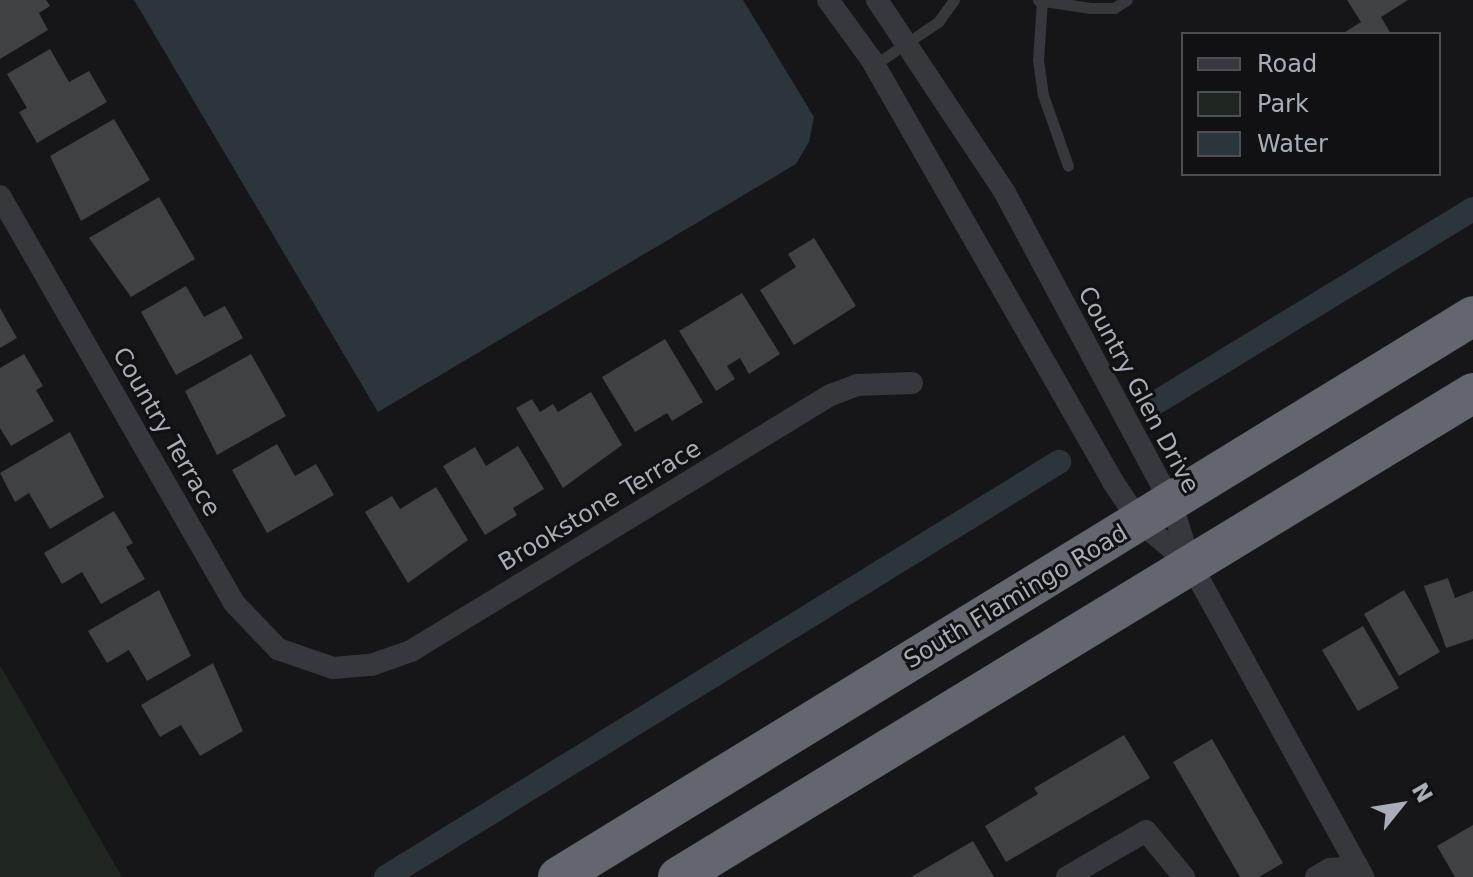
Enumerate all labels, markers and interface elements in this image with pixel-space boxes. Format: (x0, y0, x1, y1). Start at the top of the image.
legend (1181, 32, 1441, 176)
text: Road (1257, 50, 1317, 78)
text: Park (1257, 90, 1309, 118)
text: Water (1257, 130, 1328, 158)
street label: Country Glen Drive (1071, 282, 1205, 498)
street label: Country Terrace (106, 342, 226, 522)
street label: Brookstone Terrace (494, 434, 706, 578)
street label: South Flamingo Road (899, 519, 1133, 675)
north arrow (1361, 765, 1441, 845)
text: N (1407, 779, 1438, 807)

